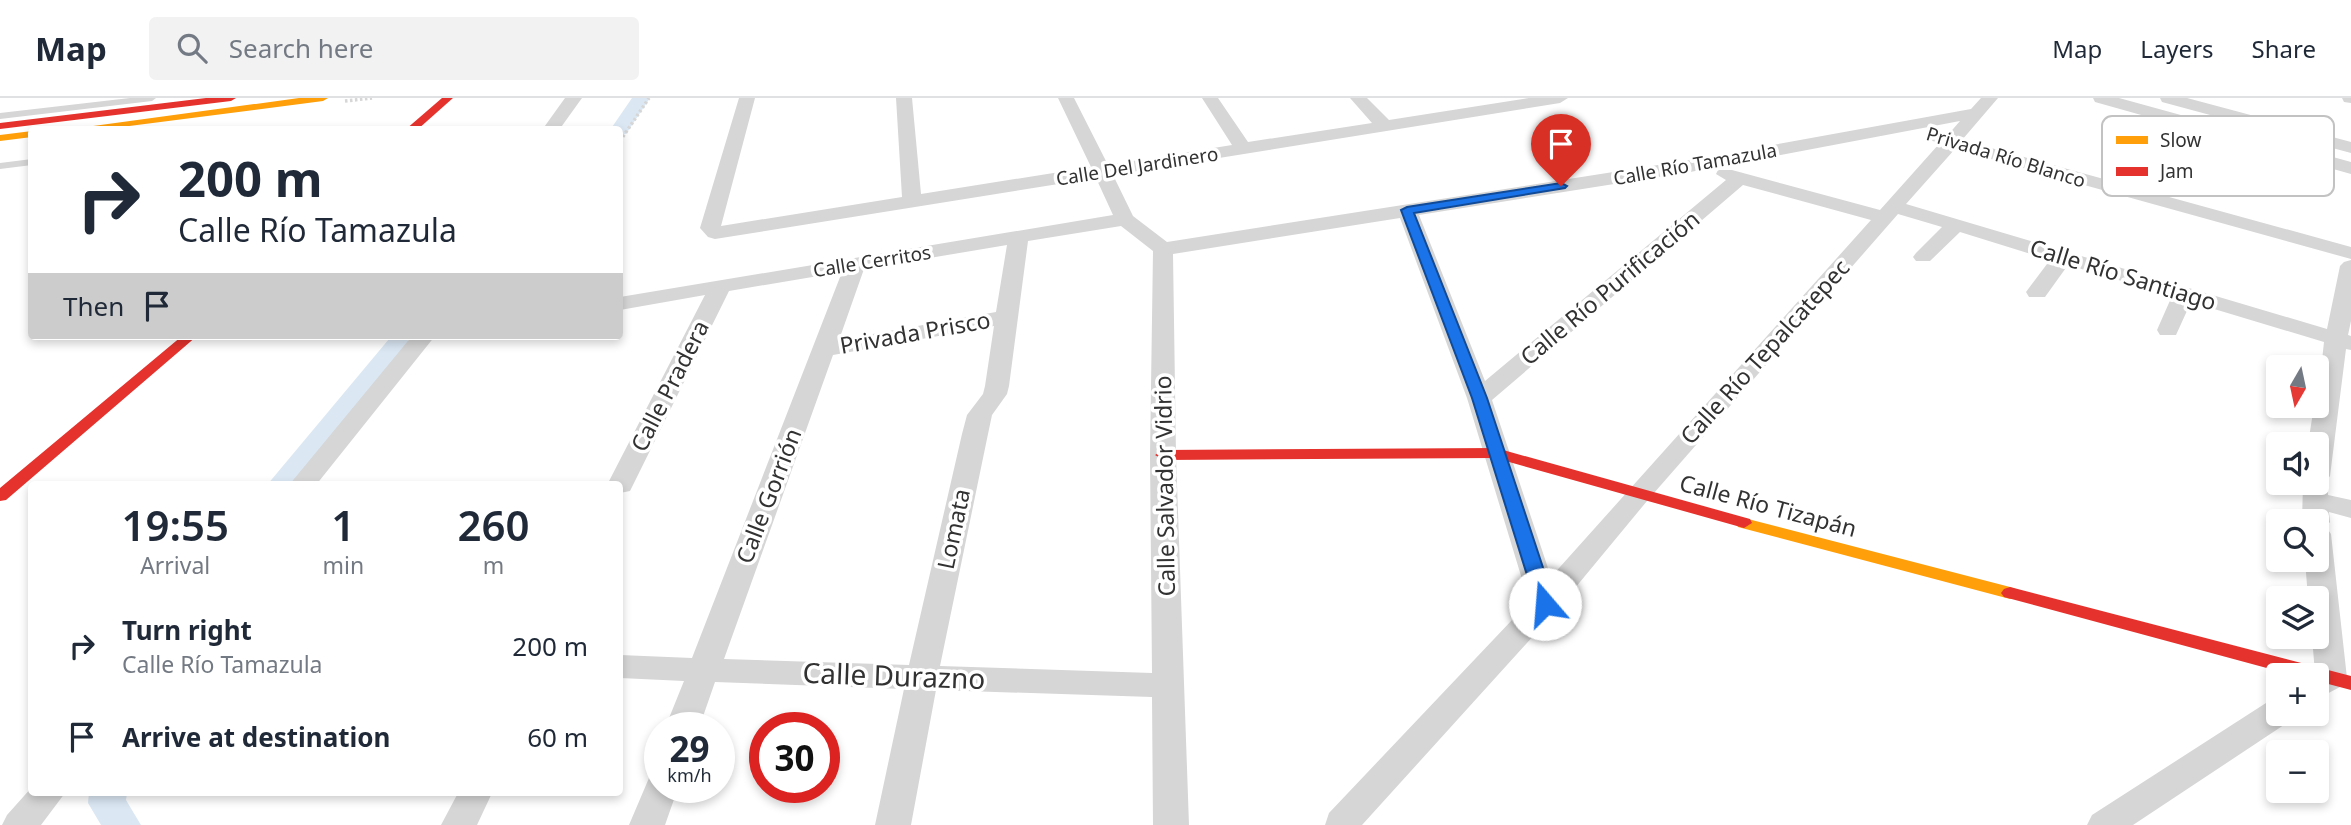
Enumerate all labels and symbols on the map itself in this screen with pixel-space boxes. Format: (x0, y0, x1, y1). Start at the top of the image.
pin (1531, 114, 1591, 186)
legend (2102, 116, 2334, 196)
street label: Privada Río Blanco (1923, 120, 2089, 194)
text: Slow (2160, 127, 2201, 153)
street label: Calle Río Tamazula (1611, 137, 1779, 191)
street label: Calle Del Jardinero (1054, 140, 1220, 192)
text: Jam (2158, 158, 2194, 184)
street label: Calle Río Purificación (1513, 203, 1706, 372)
street label: Calle Río Santiago (2026, 230, 2220, 318)
street label: Calle Cerritos (811, 239, 933, 283)
street label: Calle Río Tepalcatepec (1672, 252, 1856, 451)
street label: Privada Prisco (837, 303, 993, 361)
street label: Calle Pradera (622, 314, 716, 457)
north arrow (2266, 355, 2329, 418)
street label: Calle Salvador Vidrio (1146, 375, 1182, 597)
street label: Calle Gorrión (728, 424, 808, 568)
street label: Calle Río Tizapán (1676, 466, 1860, 544)
street label: Lomata (929, 486, 977, 572)
position arrow (1508, 567, 1582, 641)
street label: Calle Durazno (802, 653, 986, 697)
speed limit sign: 30 (749, 712, 840, 803)

